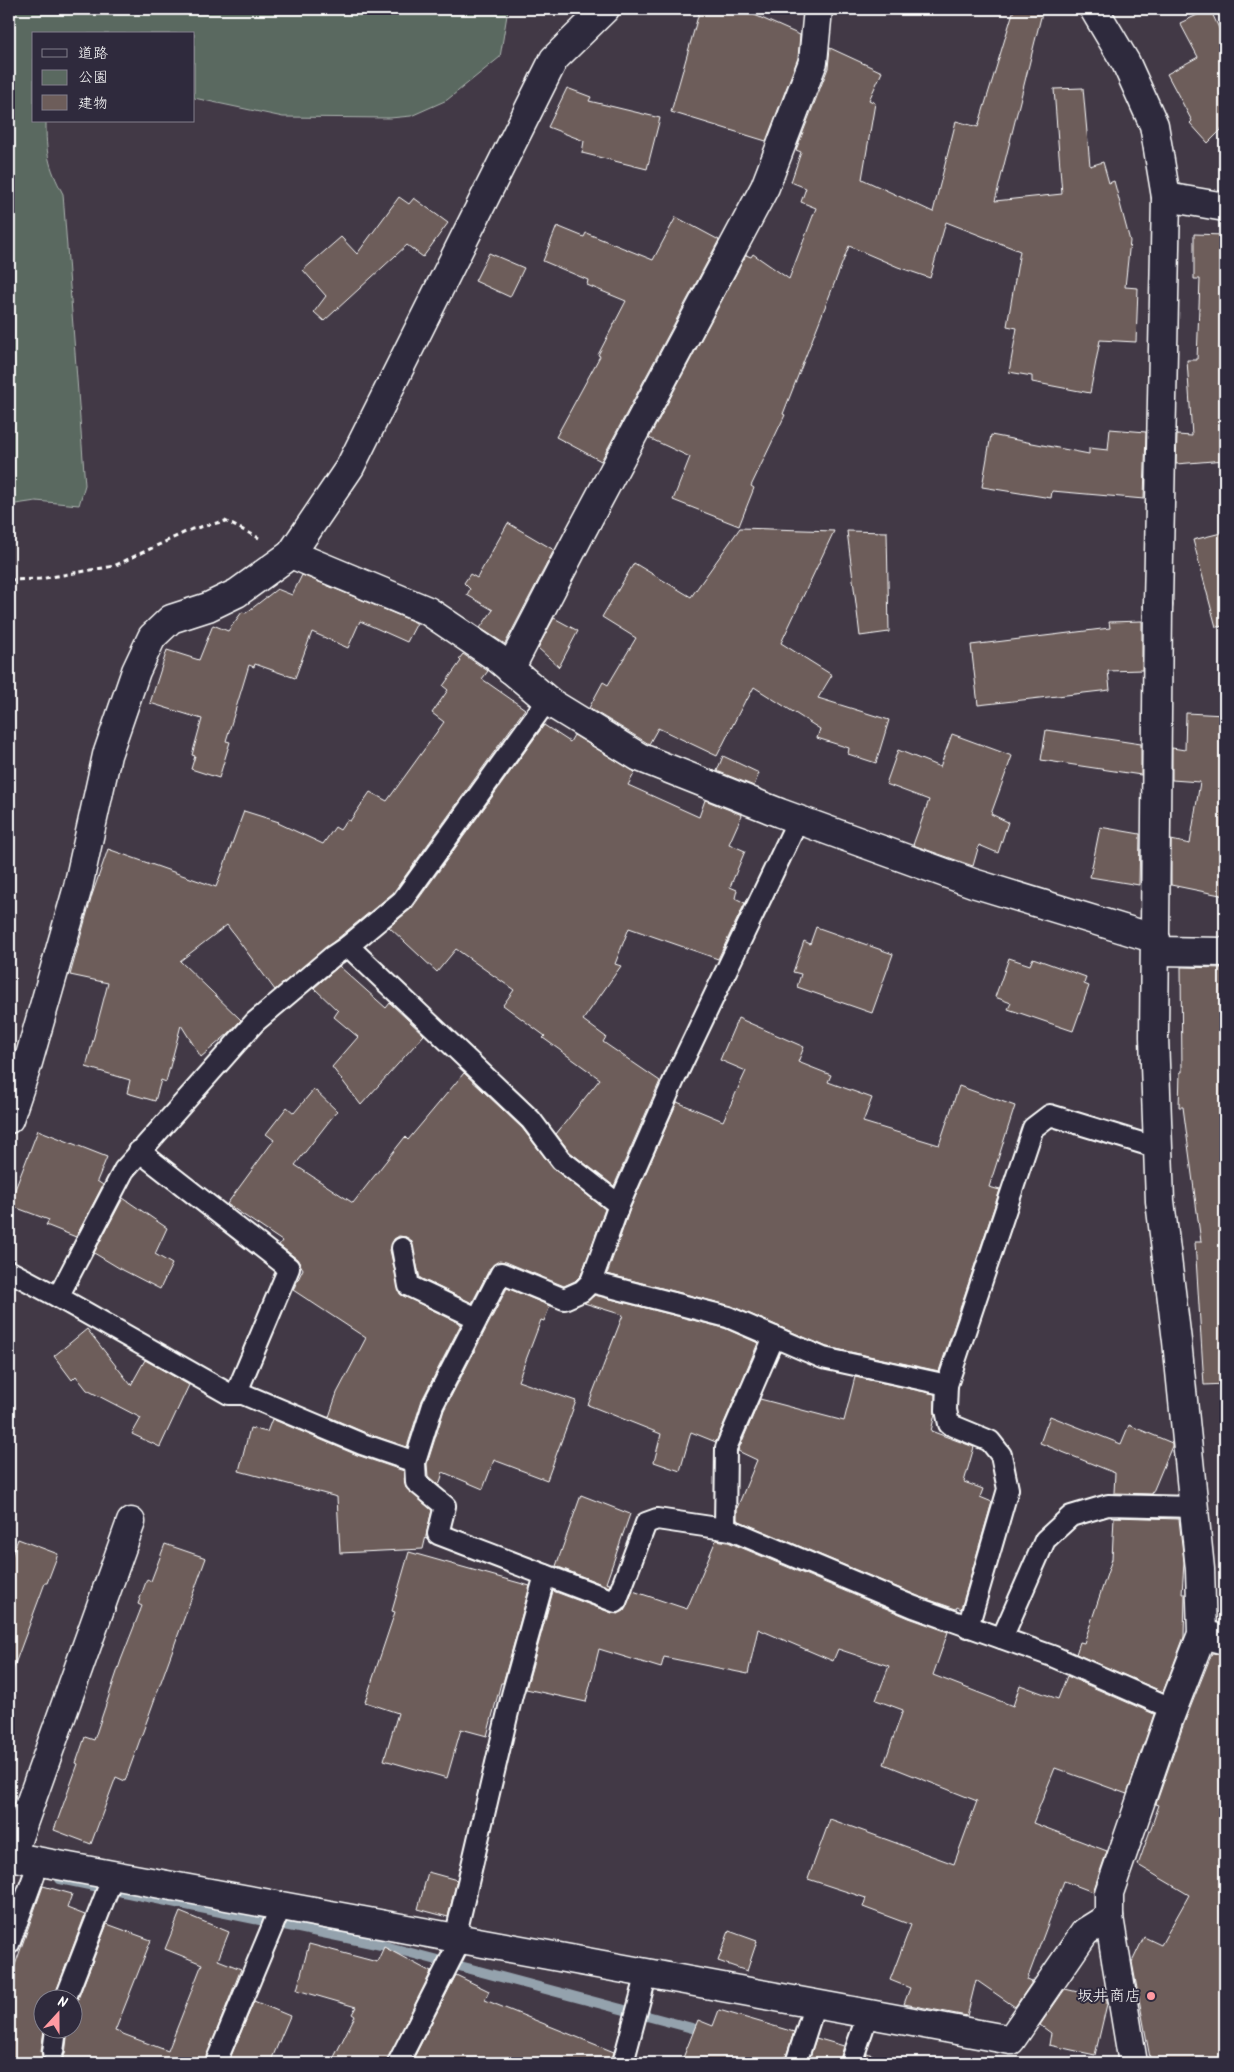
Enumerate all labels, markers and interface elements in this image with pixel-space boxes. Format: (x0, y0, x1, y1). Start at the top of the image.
legend (32, 32, 195, 122)
text: 道路 (78, 42, 108, 66)
text: 公園 (78, 66, 108, 90)
text: 建物 (78, 92, 108, 116)
place label: 坂井商店 (1077, 1984, 1141, 2009)
north arrow (32, 1990, 82, 2040)
marker: 坂井商店 (1145, 1990, 1157, 2002)
text: N (54, 1991, 71, 2015)

